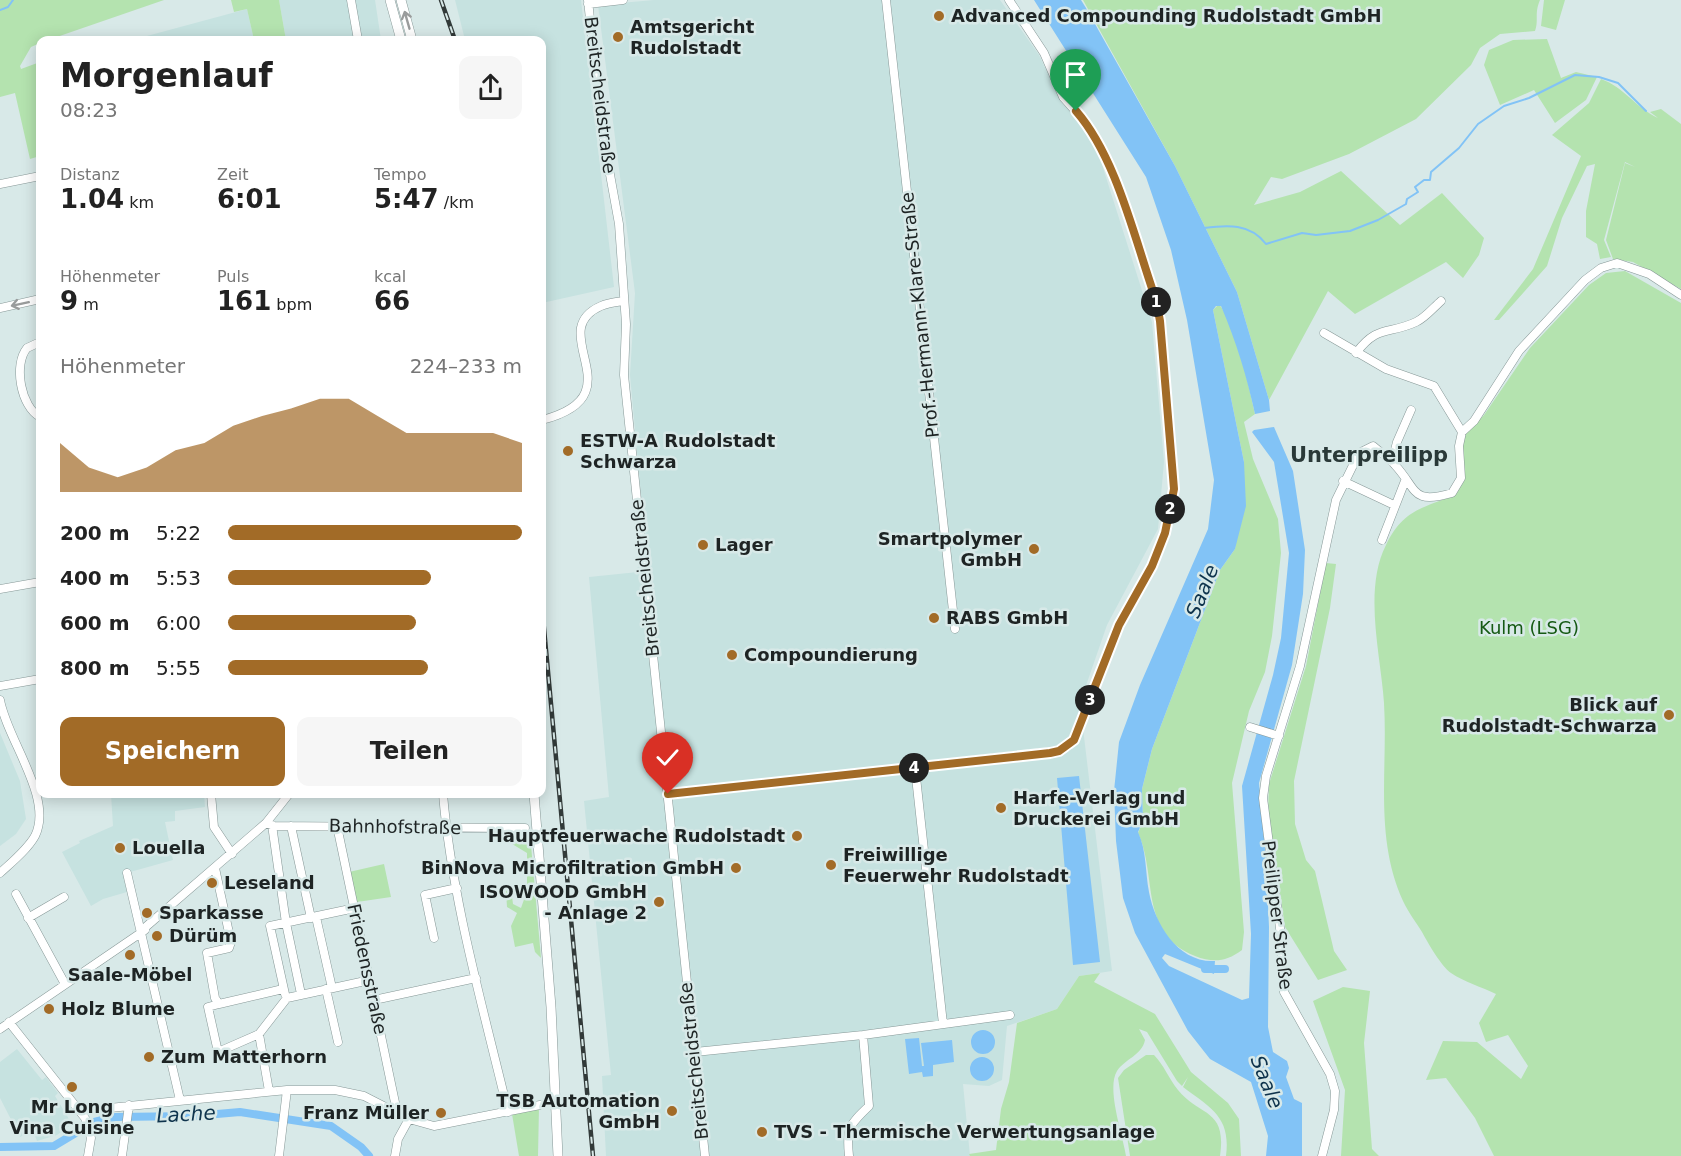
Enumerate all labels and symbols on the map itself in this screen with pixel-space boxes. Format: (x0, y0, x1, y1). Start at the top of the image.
place label: Advanced Compounding Rudolstadt GmbH (951, 5, 1382, 26)
marker: Advanced Compounding Rudolstadt GmbH (932, 9, 946, 23)
one-way arrow (401, 11, 412, 30)
street label: Breitscheidstraße (580, 15, 621, 175)
place label: Amtsgericht Rudolstadt (630, 16, 755, 58)
marker: Amtsgericht Rudolstadt (611, 30, 625, 44)
pin (1050, 49, 1101, 111)
street label: Prof.-Hermann-Klare-Straße (896, 191, 943, 439)
pin: 1 (1141, 287, 1171, 317)
one-way arrow (11, 298, 30, 310)
place label: ESTW-A Rudolstadt Schwarza (580, 430, 776, 472)
district label: Unterpreilipp (1290, 443, 1448, 467)
marker: ESTW-A Rudolstadt Schwarza (561, 444, 575, 458)
pin: 2 (1155, 494, 1185, 524)
street label: Breitscheidstraße (626, 498, 663, 658)
place label: Smartpolymer GmbH (878, 528, 1022, 570)
place label: Lager (715, 534, 773, 555)
marker: Lager (696, 538, 710, 552)
marker: Smartpolymer GmbH (1027, 542, 1041, 556)
water label: Saale (1181, 561, 1223, 621)
place label: RABS GmbH (946, 607, 1068, 628)
marker: RABS GmbH (927, 611, 941, 625)
park label: Kulm (LSG) (1479, 617, 1579, 638)
place label: Compoundierung (744, 644, 918, 665)
marker: Compoundierung (725, 648, 739, 662)
pin: 3 (1075, 685, 1105, 715)
place label: Blick auf Rudolstadt-Schwarza (1442, 694, 1657, 736)
marker: Blick auf Rudolstadt-Schwarza (1662, 708, 1676, 722)
pin (642, 732, 693, 794)
pin: 4 (899, 753, 929, 783)
place label: Harfe-Verlag und Druckerei GmbH (1013, 787, 1185, 829)
marker: Harfe-Verlag und Druckerei GmbH (994, 801, 1008, 815)
street label: Bahnhofstraße (329, 815, 461, 838)
place label: Hauptfeuerwache Rudolstadt (488, 825, 785, 846)
marker: Hauptfeuerwache Rudolstadt (790, 829, 804, 843)
place label: Louella (132, 837, 205, 858)
street label: Preilipper Straße (1258, 839, 1297, 991)
marker: Louella (113, 841, 127, 855)
place label: Freiwillige Feuerwehr Rudolstadt (843, 844, 1069, 886)
place label: BinNova Microfiltration GmbH (421, 857, 724, 878)
marker: Freiwillige Feuerwehr Rudolstadt (824, 858, 838, 872)
marker: BinNova Microfiltration GmbH (729, 861, 743, 875)
place label: Leseland (224, 872, 315, 893)
marker: Leseland (205, 876, 219, 890)
place label: ISOWOOD GmbH - Anlage 2 (479, 881, 647, 923)
marker: ISOWOOD GmbH - Anlage 2 (652, 895, 666, 909)
place label: Sparkasse (159, 902, 264, 923)
street label: Friedensstraße (343, 902, 392, 1036)
marker: Sparkasse (140, 906, 154, 920)
place label: Dürüm (169, 925, 237, 946)
marker: Dürüm (150, 929, 164, 943)
marker: Saale-Möbel (123, 948, 137, 962)
place label: Saale-Möbel (68, 964, 192, 985)
street label: Breitscheidstraße (675, 981, 712, 1141)
place label: Holz Blume (61, 998, 175, 1019)
marker: Holz Blume (42, 1002, 56, 1016)
place label: Zum Matterhorn (161, 1046, 327, 1067)
marker: Zum Matterhorn (142, 1050, 156, 1064)
water label: Saale (1246, 1052, 1288, 1112)
marker: Mr Long Vina Cuisine (65, 1080, 79, 1094)
place label: TSB Automation GmbH (496, 1090, 660, 1132)
place label: Mr Long Vina Cuisine (9, 1096, 135, 1138)
water label: Lache (156, 1100, 216, 1128)
place label: Franz Müller (303, 1102, 429, 1123)
marker: TSB Automation GmbH (665, 1104, 679, 1118)
marker: Franz Müller (434, 1106, 448, 1120)
place label: TVS - Thermische Verwertungsanlage (774, 1121, 1155, 1142)
marker: TVS - Thermische Verwertungsanlage (755, 1125, 769, 1139)

